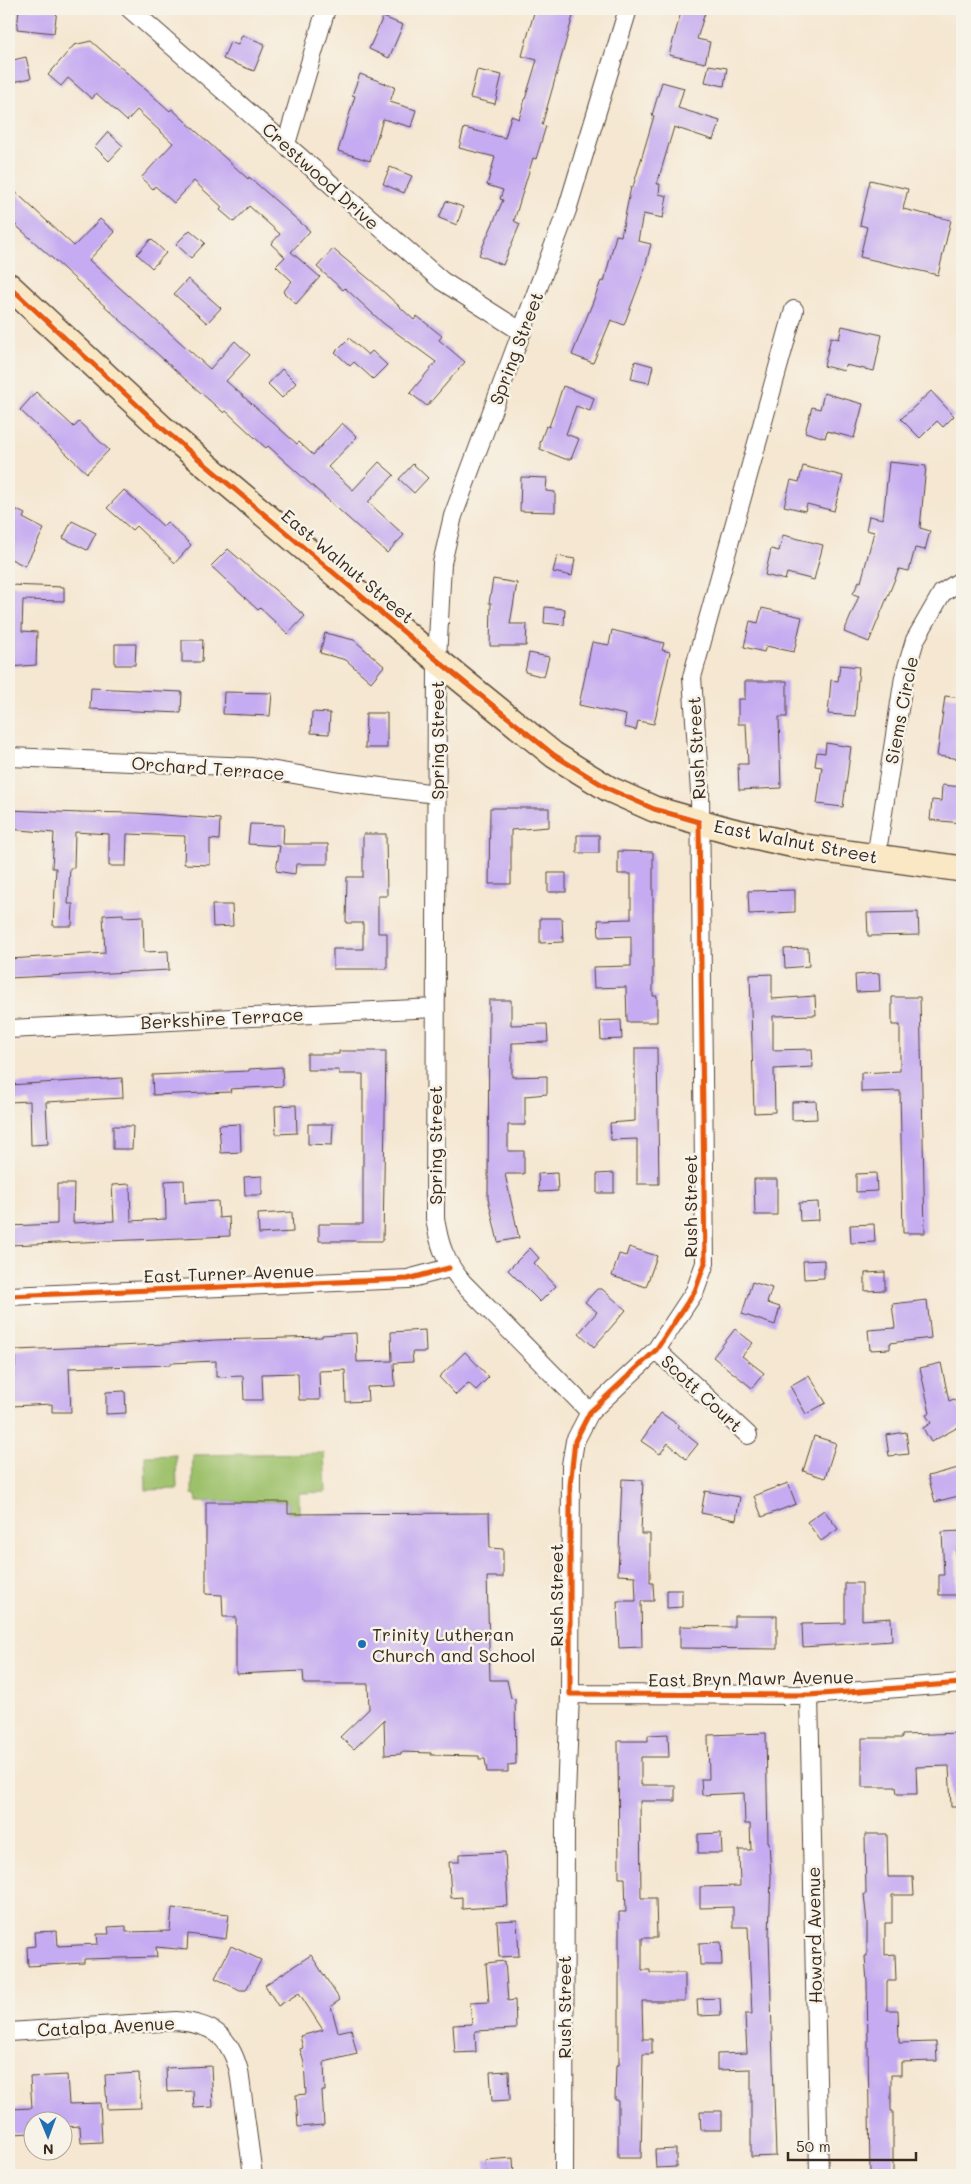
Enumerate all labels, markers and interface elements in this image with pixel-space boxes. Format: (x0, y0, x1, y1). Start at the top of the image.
street label: Crestwood Drive (257, 117, 385, 235)
street label: Spring Street (483, 288, 549, 408)
street label: East Walnut Street (277, 503, 419, 629)
street label: Siems Circle (879, 654, 923, 766)
street label: Spring Street (425, 680, 449, 800)
street label: Rush Street (681, 696, 711, 800)
street label: Orchard Terrace (131, 751, 285, 785)
street label: East Walnut Street (712, 813, 880, 869)
street label: Berkshire Terrace (140, 1002, 304, 1034)
street label: Spring Street (423, 1085, 447, 1205)
street label: Rush Street (678, 1154, 702, 1258)
street label: East Turner Avenue (143, 1258, 315, 1288)
street label: Scott Court (656, 1349, 748, 1437)
street label: Rush Street (544, 1543, 568, 1647)
place label: Trinity Lutheran Church and School (372, 1622, 535, 1667)
marker: Trinity Lutheran Church and School (356, 1638, 368, 1650)
street label: East Bryn Mawr Avenue (648, 1664, 854, 1692)
street label: Howard Avenue (801, 1866, 827, 2004)
street label: Rush Street (552, 1955, 576, 2059)
street label: Catalpa Avenue (36, 2010, 176, 2042)
north arrow (22, 2112, 72, 2162)
scale bar (788, 2129, 916, 2161)
text: 50 m (796, 2136, 831, 2156)
text: N (43, 2140, 54, 2159)

